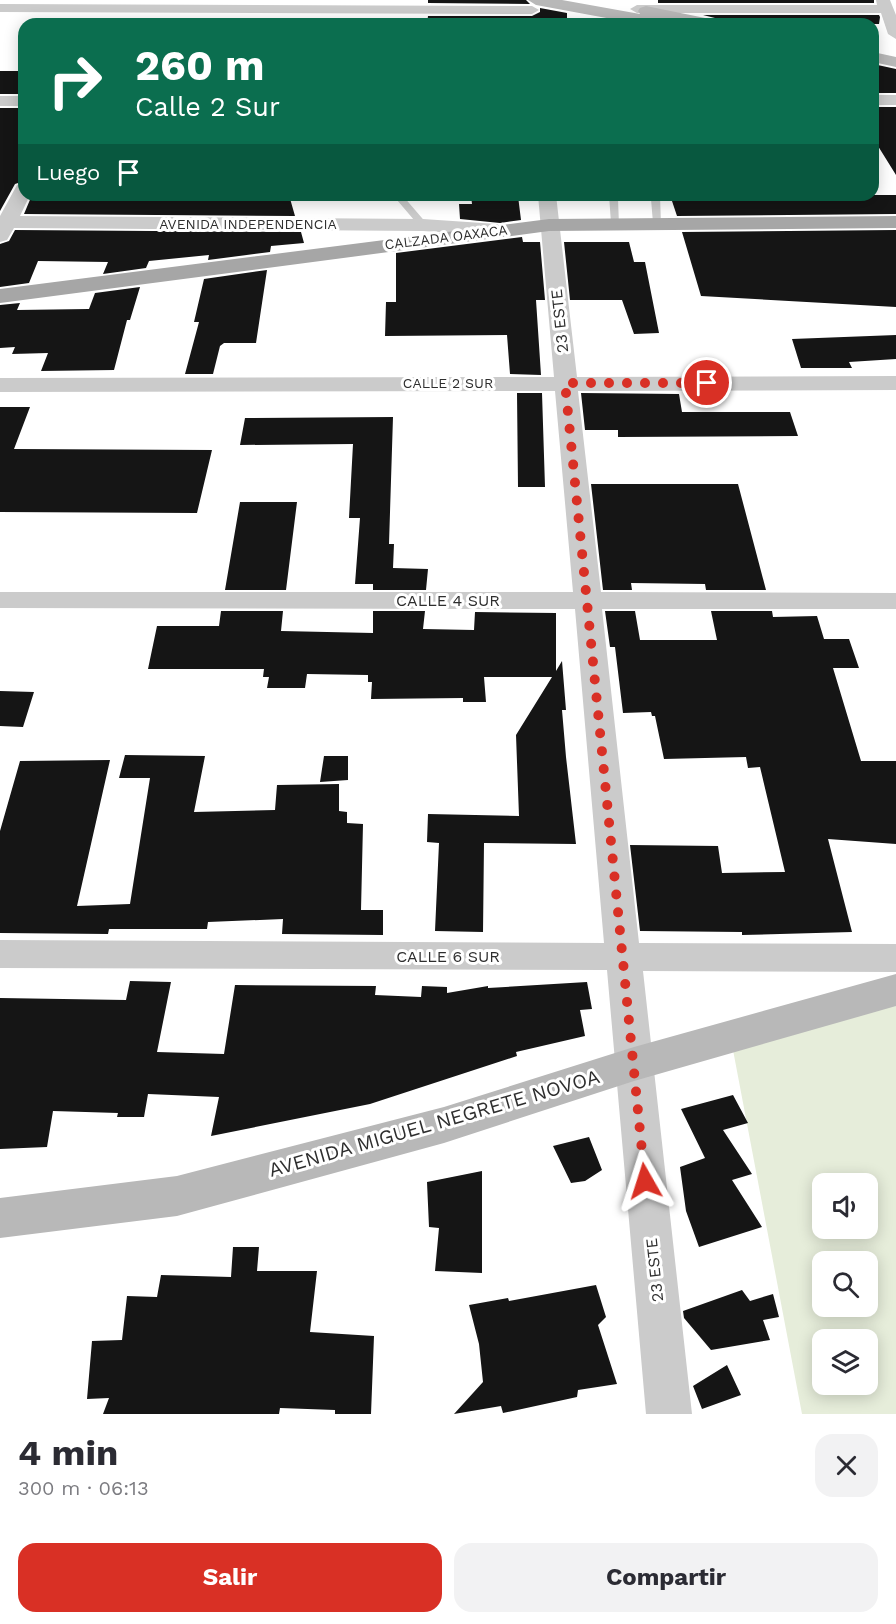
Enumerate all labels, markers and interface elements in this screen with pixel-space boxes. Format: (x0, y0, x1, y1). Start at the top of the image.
text: 260 m (135, 41, 265, 90)
icon: right (36, 42, 114, 120)
text: Calle 2 Sur (135, 91, 280, 123)
icon: arrive (112, 156, 145, 189)
text: Luego (36, 160, 100, 185)
street label: AVENIDA INDEPENDENCIA (159, 216, 337, 232)
street label: CALZADA OAXACA (384, 222, 508, 252)
street label: 23 ESTE (547, 288, 572, 354)
pin (681, 357, 732, 408)
icon: arrive (690, 366, 723, 399)
street label: CALLE 2 SUR (403, 375, 493, 391)
street label: CALLE 4 SUR (396, 591, 500, 610)
street label: CALLE 6 SUR (396, 947, 500, 966)
street label: AVENIDA MIGUEL NEGRETE NOVOA (266, 1064, 602, 1182)
position arrow (613, 1149, 677, 1213)
map controls (812, 1173, 878, 1395)
button: sound (812, 1173, 878, 1239)
street label: 23 ESTE (642, 1237, 667, 1303)
button: search (812, 1251, 878, 1317)
button: layers (812, 1329, 878, 1395)
text: 4 min (18, 1432, 118, 1474)
button: close (815, 1434, 878, 1497)
text: 300 m · 06:13 (18, 1476, 149, 1500)
button: Salir (18, 1543, 442, 1612)
button: Compartir (454, 1543, 878, 1612)

